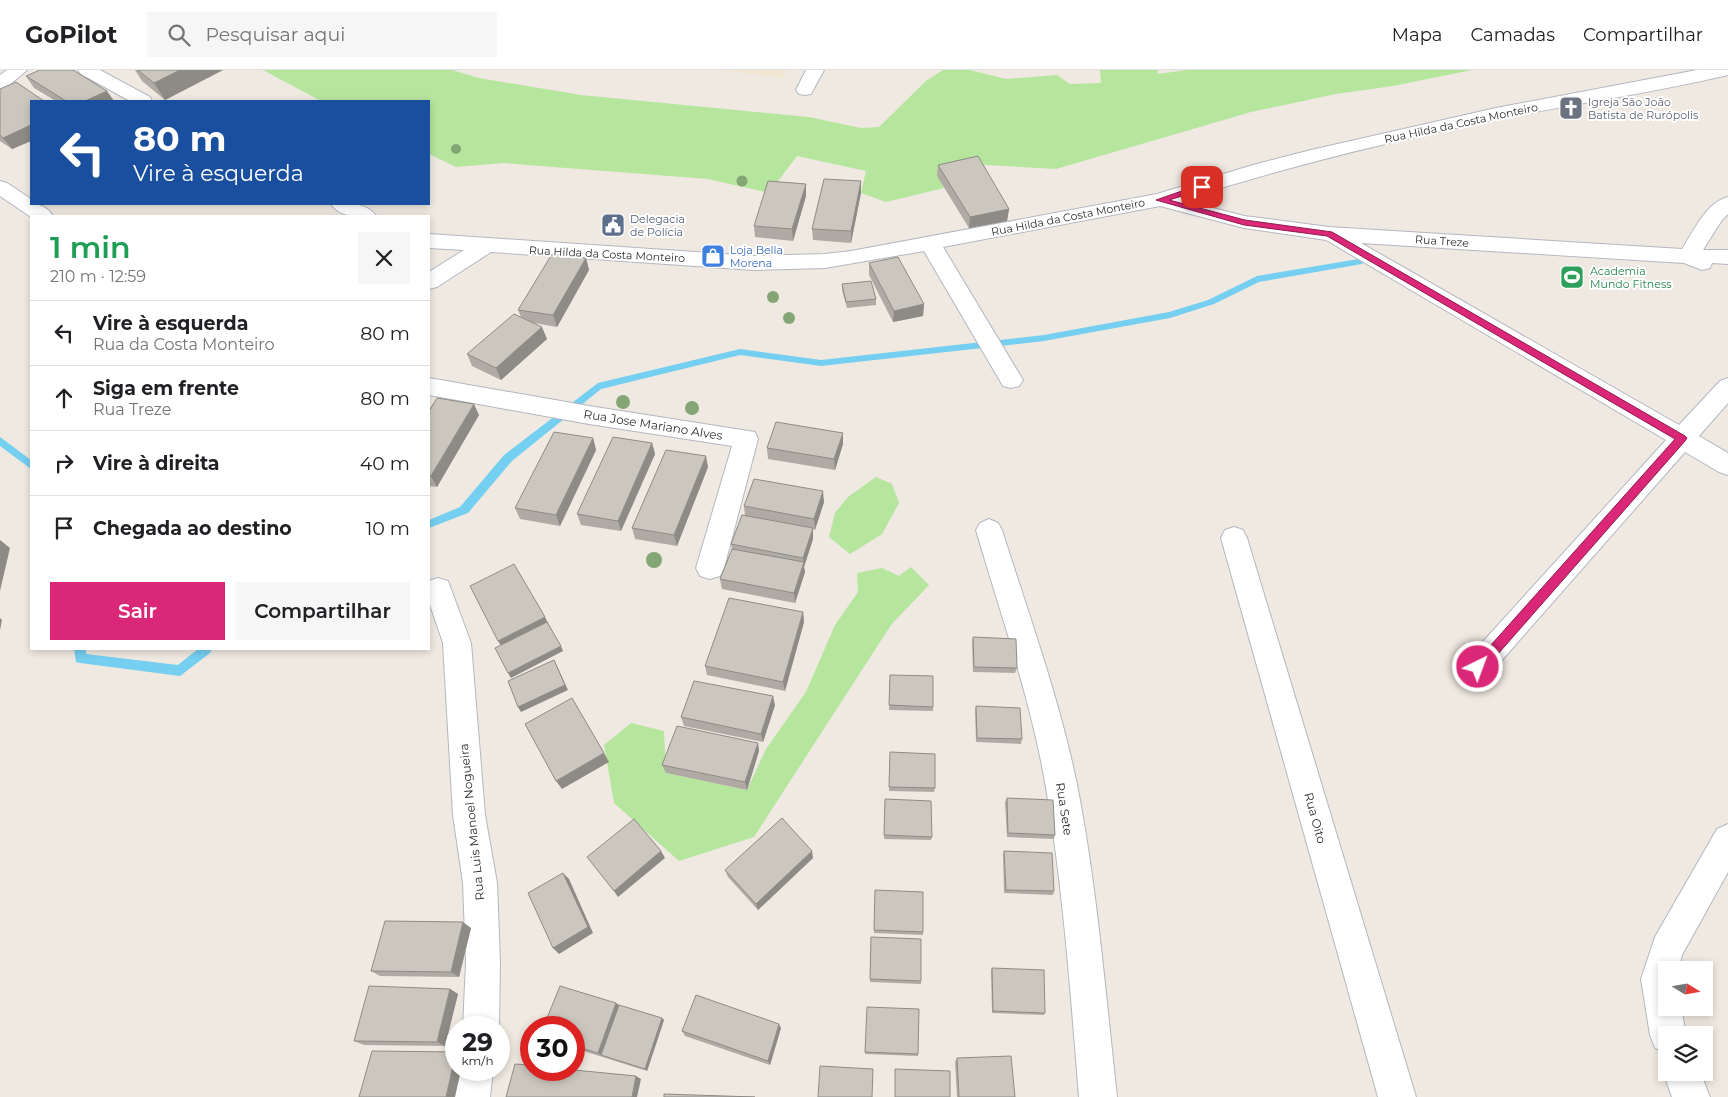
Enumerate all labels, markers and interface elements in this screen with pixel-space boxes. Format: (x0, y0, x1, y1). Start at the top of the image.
search box (147, 12, 497, 57)
text: GoPilot (25, 20, 117, 49)
icon: search (165, 21, 193, 49)
text: Pesquisar aqui (205, 23, 345, 46)
text: Mapa (1392, 24, 1442, 46)
text: Camadas (1470, 24, 1555, 46)
text: Compartilhar (1583, 24, 1703, 46)
church icon: Igreja São João Batista de Rurópolis (1558, 95, 1584, 121)
place label: Igreja São João Batista de Rurópolis (1588, 95, 1699, 122)
street label: Rua Hilda da Costa Monteiro (1383, 100, 1539, 146)
text: 80 m (133, 117, 227, 160)
icon: left (50, 120, 115, 185)
text: Vire à esquerda (133, 160, 304, 187)
pin (1181, 166, 1223, 208)
icon: arrive (1188, 173, 1216, 201)
street label: Rua Hilda da Costa Monteiro (990, 195, 1146, 239)
public building icon: Delegacia de Polícia (600, 212, 626, 238)
place label: Delegacia de Polícia (630, 212, 685, 239)
text: 1 min (50, 229, 131, 266)
button: close (358, 232, 410, 284)
street label: Rua Treze (1415, 232, 1470, 250)
street label: Rua Hilda da Costa Monteiro (528, 243, 686, 265)
shop icon: Loja Bella Morena (700, 243, 726, 269)
place label: Loja Bella Morena (730, 243, 783, 270)
sports icon: Academia Mundo Fitness (1559, 264, 1585, 290)
place label: Academia Mundo Fitness (1590, 264, 1672, 291)
text: 210 m · 12:59 (50, 267, 146, 286)
text: Vire à esquerda (93, 312, 248, 335)
icon: left (50, 319, 78, 347)
text: 80 m (360, 322, 410, 345)
text: Rua da Costa Monteiro (93, 335, 275, 354)
text: Siga em frente (93, 377, 239, 400)
icon: ahead (50, 384, 78, 412)
text: 80 m (360, 387, 410, 410)
text: Rua Treze (93, 400, 171, 419)
street label: Rua Jose Mariano Alves (583, 406, 724, 443)
icon: right (50, 449, 78, 477)
text: Vire à direita (93, 452, 220, 475)
text: 40 m (360, 452, 410, 475)
icon: arrive (50, 514, 78, 542)
text: Chegada ao destino (93, 517, 292, 540)
text: 10 m (365, 517, 410, 540)
button: Sair (50, 582, 225, 640)
button: Compartilhar (235, 582, 410, 640)
position arrow (1451, 640, 1503, 692)
street label: Rua Luis Manoel Nogueira (456, 743, 487, 901)
street label: Rua Sete (1053, 781, 1076, 837)
street label: Rua Oito (1301, 791, 1329, 845)
north arrow (1658, 961, 1712, 1016)
map controls (1658, 961, 1713, 1081)
speed limit sign: 30 (520, 1016, 585, 1081)
button: layers (1658, 1026, 1713, 1081)
text: 29 (462, 1027, 493, 1057)
text: km/h (461, 1053, 494, 1068)

